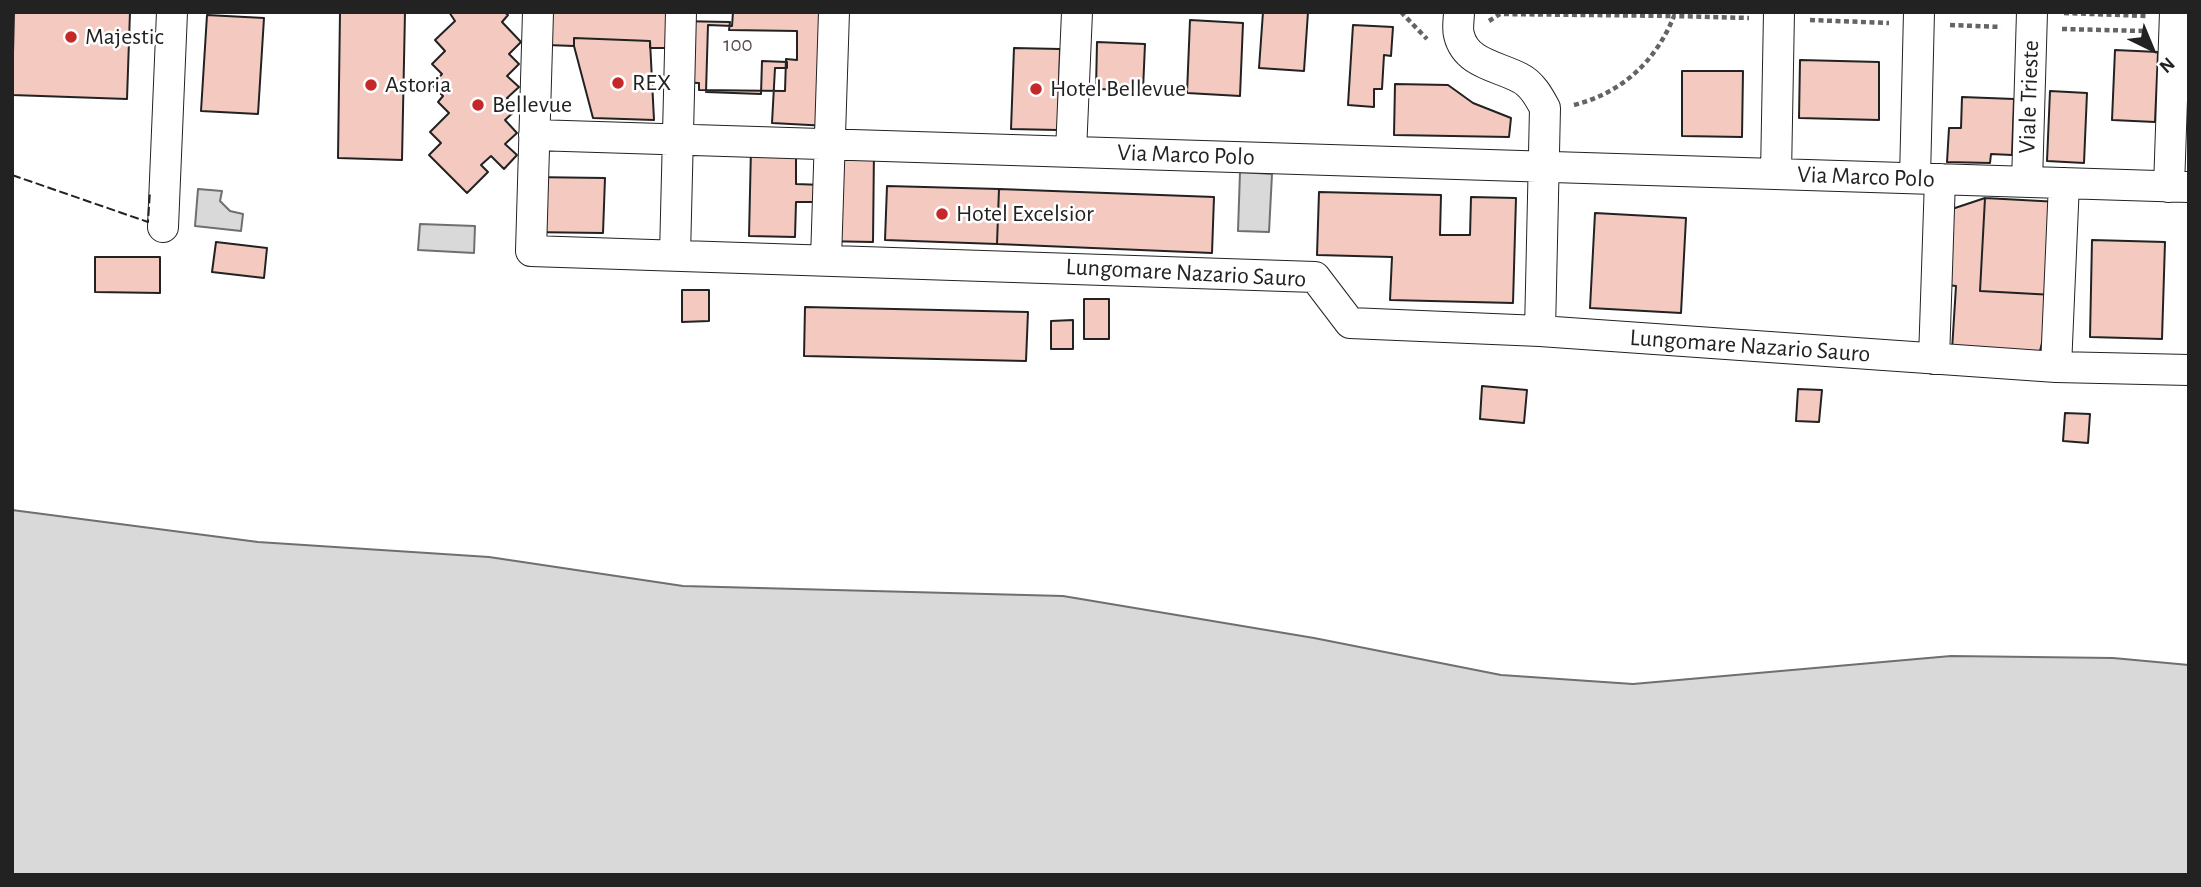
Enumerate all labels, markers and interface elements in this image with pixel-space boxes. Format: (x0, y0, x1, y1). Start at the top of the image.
north arrow (2117, 14, 2187, 84)
place label: Majestic (85, 23, 164, 51)
marker: Majestic (63, 29, 79, 45)
house number: 100 (723, 32, 753, 58)
street label: Viale Trieste (2013, 40, 2045, 154)
text: N (2155, 53, 2178, 76)
place label: REX (632, 69, 671, 97)
place label: Astoria (385, 71, 451, 99)
marker: REX (610, 75, 626, 91)
place label: Hotel Bellevue (1050, 75, 1186, 103)
marker: Astoria (363, 77, 379, 93)
marker: Hotel Bellevue (1028, 81, 1044, 97)
place label: Bellevue (492, 91, 572, 119)
marker: Bellevue (470, 97, 486, 113)
street label: Via Marco Polo (1117, 138, 1255, 172)
street label: Via Marco Polo (1797, 160, 1935, 194)
place label: Hotel Excelsior (956, 200, 1094, 228)
marker: Hotel Excelsior (934, 206, 950, 222)
street label: Lungomare Nazario Sauro (1065, 252, 1307, 294)
street label: Lungomare Nazario Sauro (1629, 323, 1871, 369)

